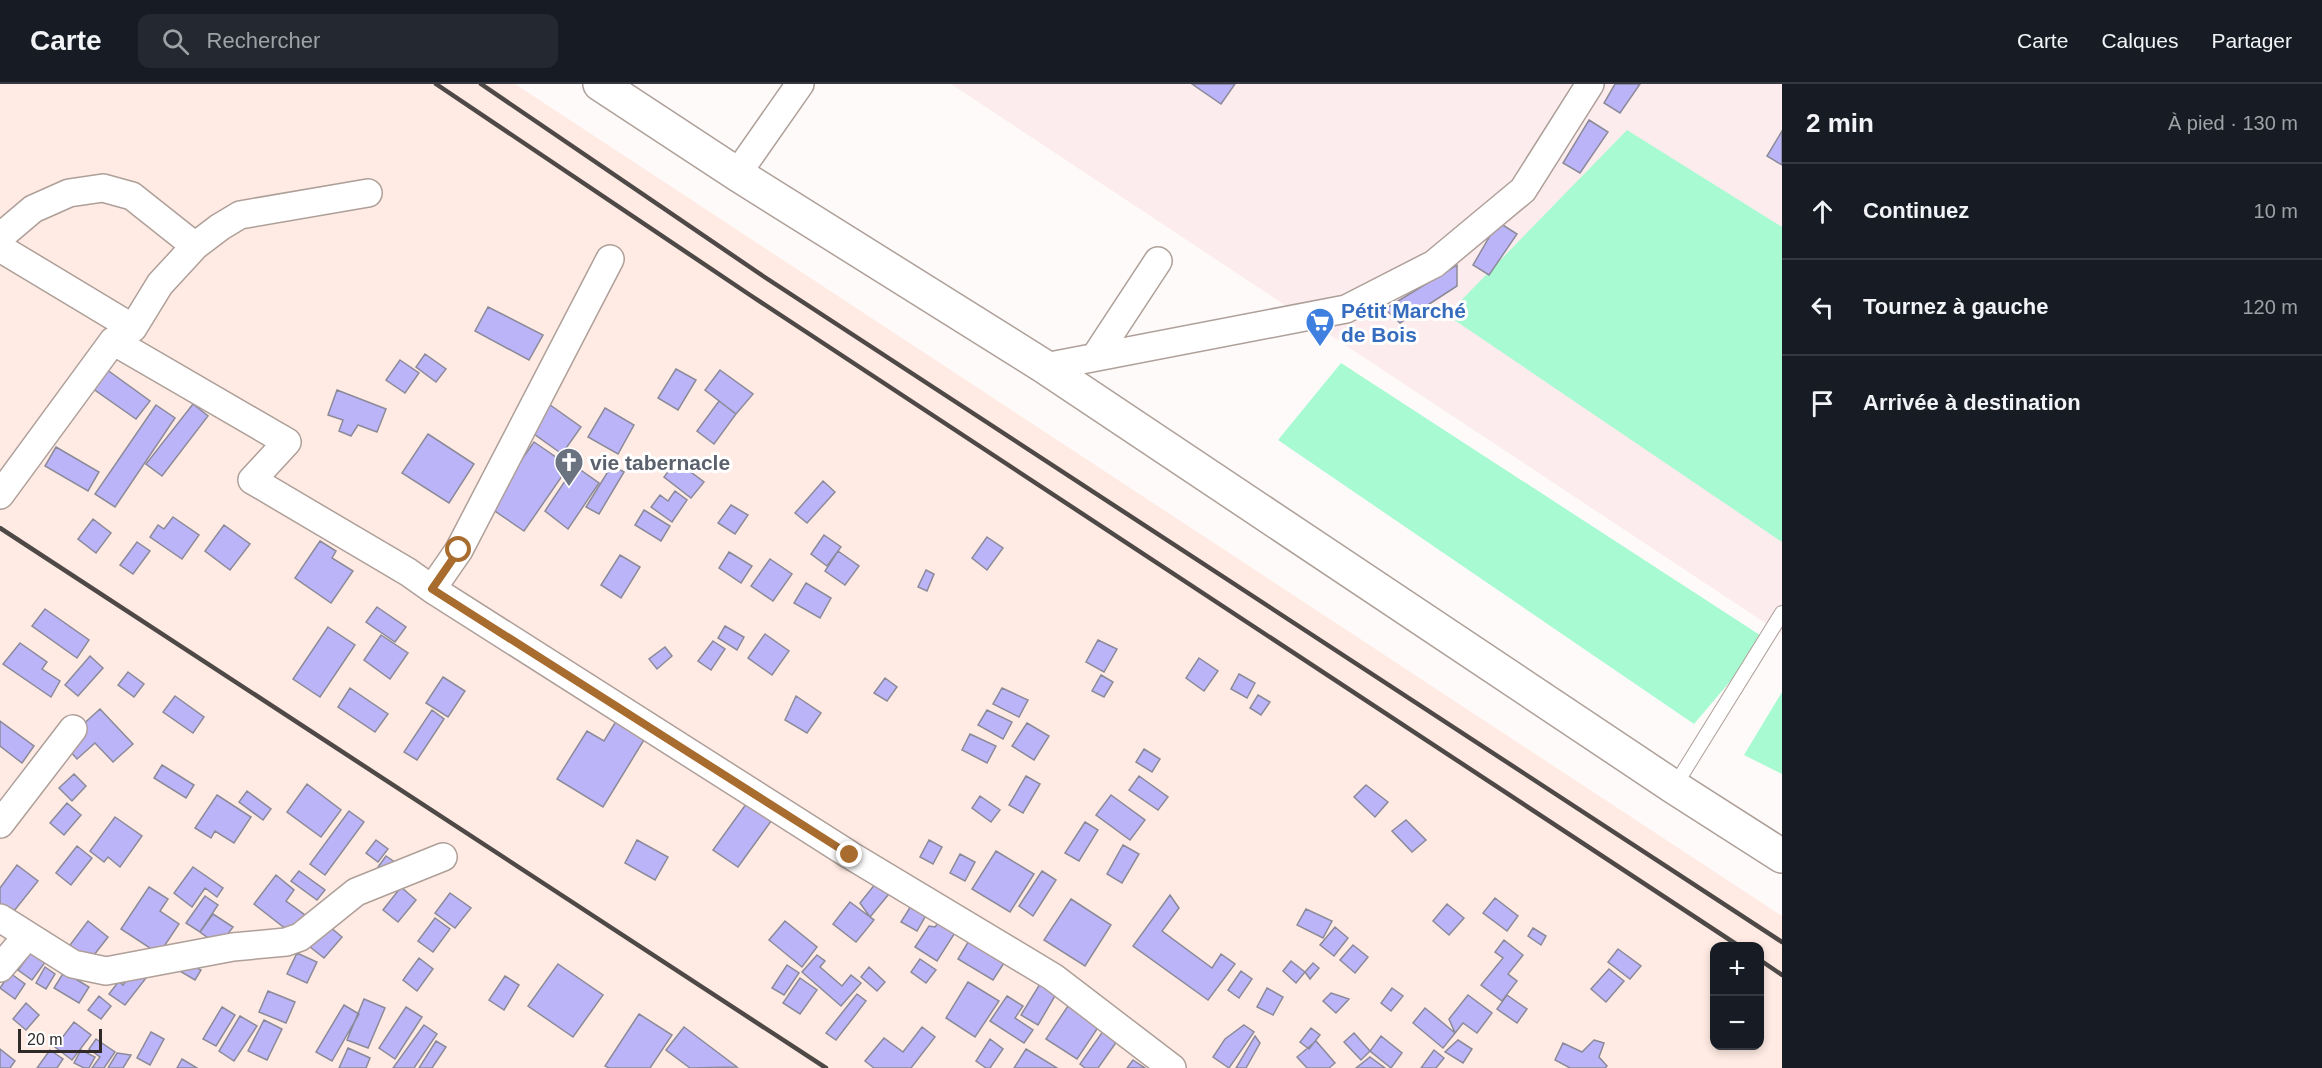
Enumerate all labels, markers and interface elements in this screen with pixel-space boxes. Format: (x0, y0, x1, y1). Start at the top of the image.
search box (138, 14, 558, 68)
text: Carte (30, 25, 102, 56)
icon: search (159, 25, 192, 58)
text: Rechercher (207, 28, 320, 53)
text: Carte (2017, 29, 2068, 52)
text: Calques (2101, 29, 2178, 52)
text: Partager (2211, 29, 2292, 52)
text: 2 min (1806, 108, 1874, 138)
text: À pied · 130 m (2168, 112, 2298, 134)
icon: ahead (1806, 195, 1839, 228)
text: Continuez (1863, 198, 1969, 223)
text: 10 m (2254, 200, 2298, 222)
icon: left (1806, 291, 1839, 324)
text: Tournez à gauche (1863, 294, 2048, 319)
text: 120 m (2242, 296, 2298, 318)
place label: Pétit Marché de Bois (1341, 299, 1466, 346)
supermarket icon: Pétit Marché de Bois (1304, 306, 1336, 348)
icon: arrive (1806, 387, 1839, 420)
text: Arrivée à destination (1863, 390, 2081, 415)
church icon: vie tabernacle (553, 446, 585, 488)
place label: vie tabernacle (590, 451, 730, 474)
route start (445, 536, 471, 562)
route end (836, 841, 862, 867)
map controls (1710, 942, 1764, 1050)
button: + (1710, 942, 1764, 996)
button: − (1710, 996, 1764, 1050)
scale bar (18, 1026, 102, 1054)
text: 20 m (27, 1031, 63, 1048)

